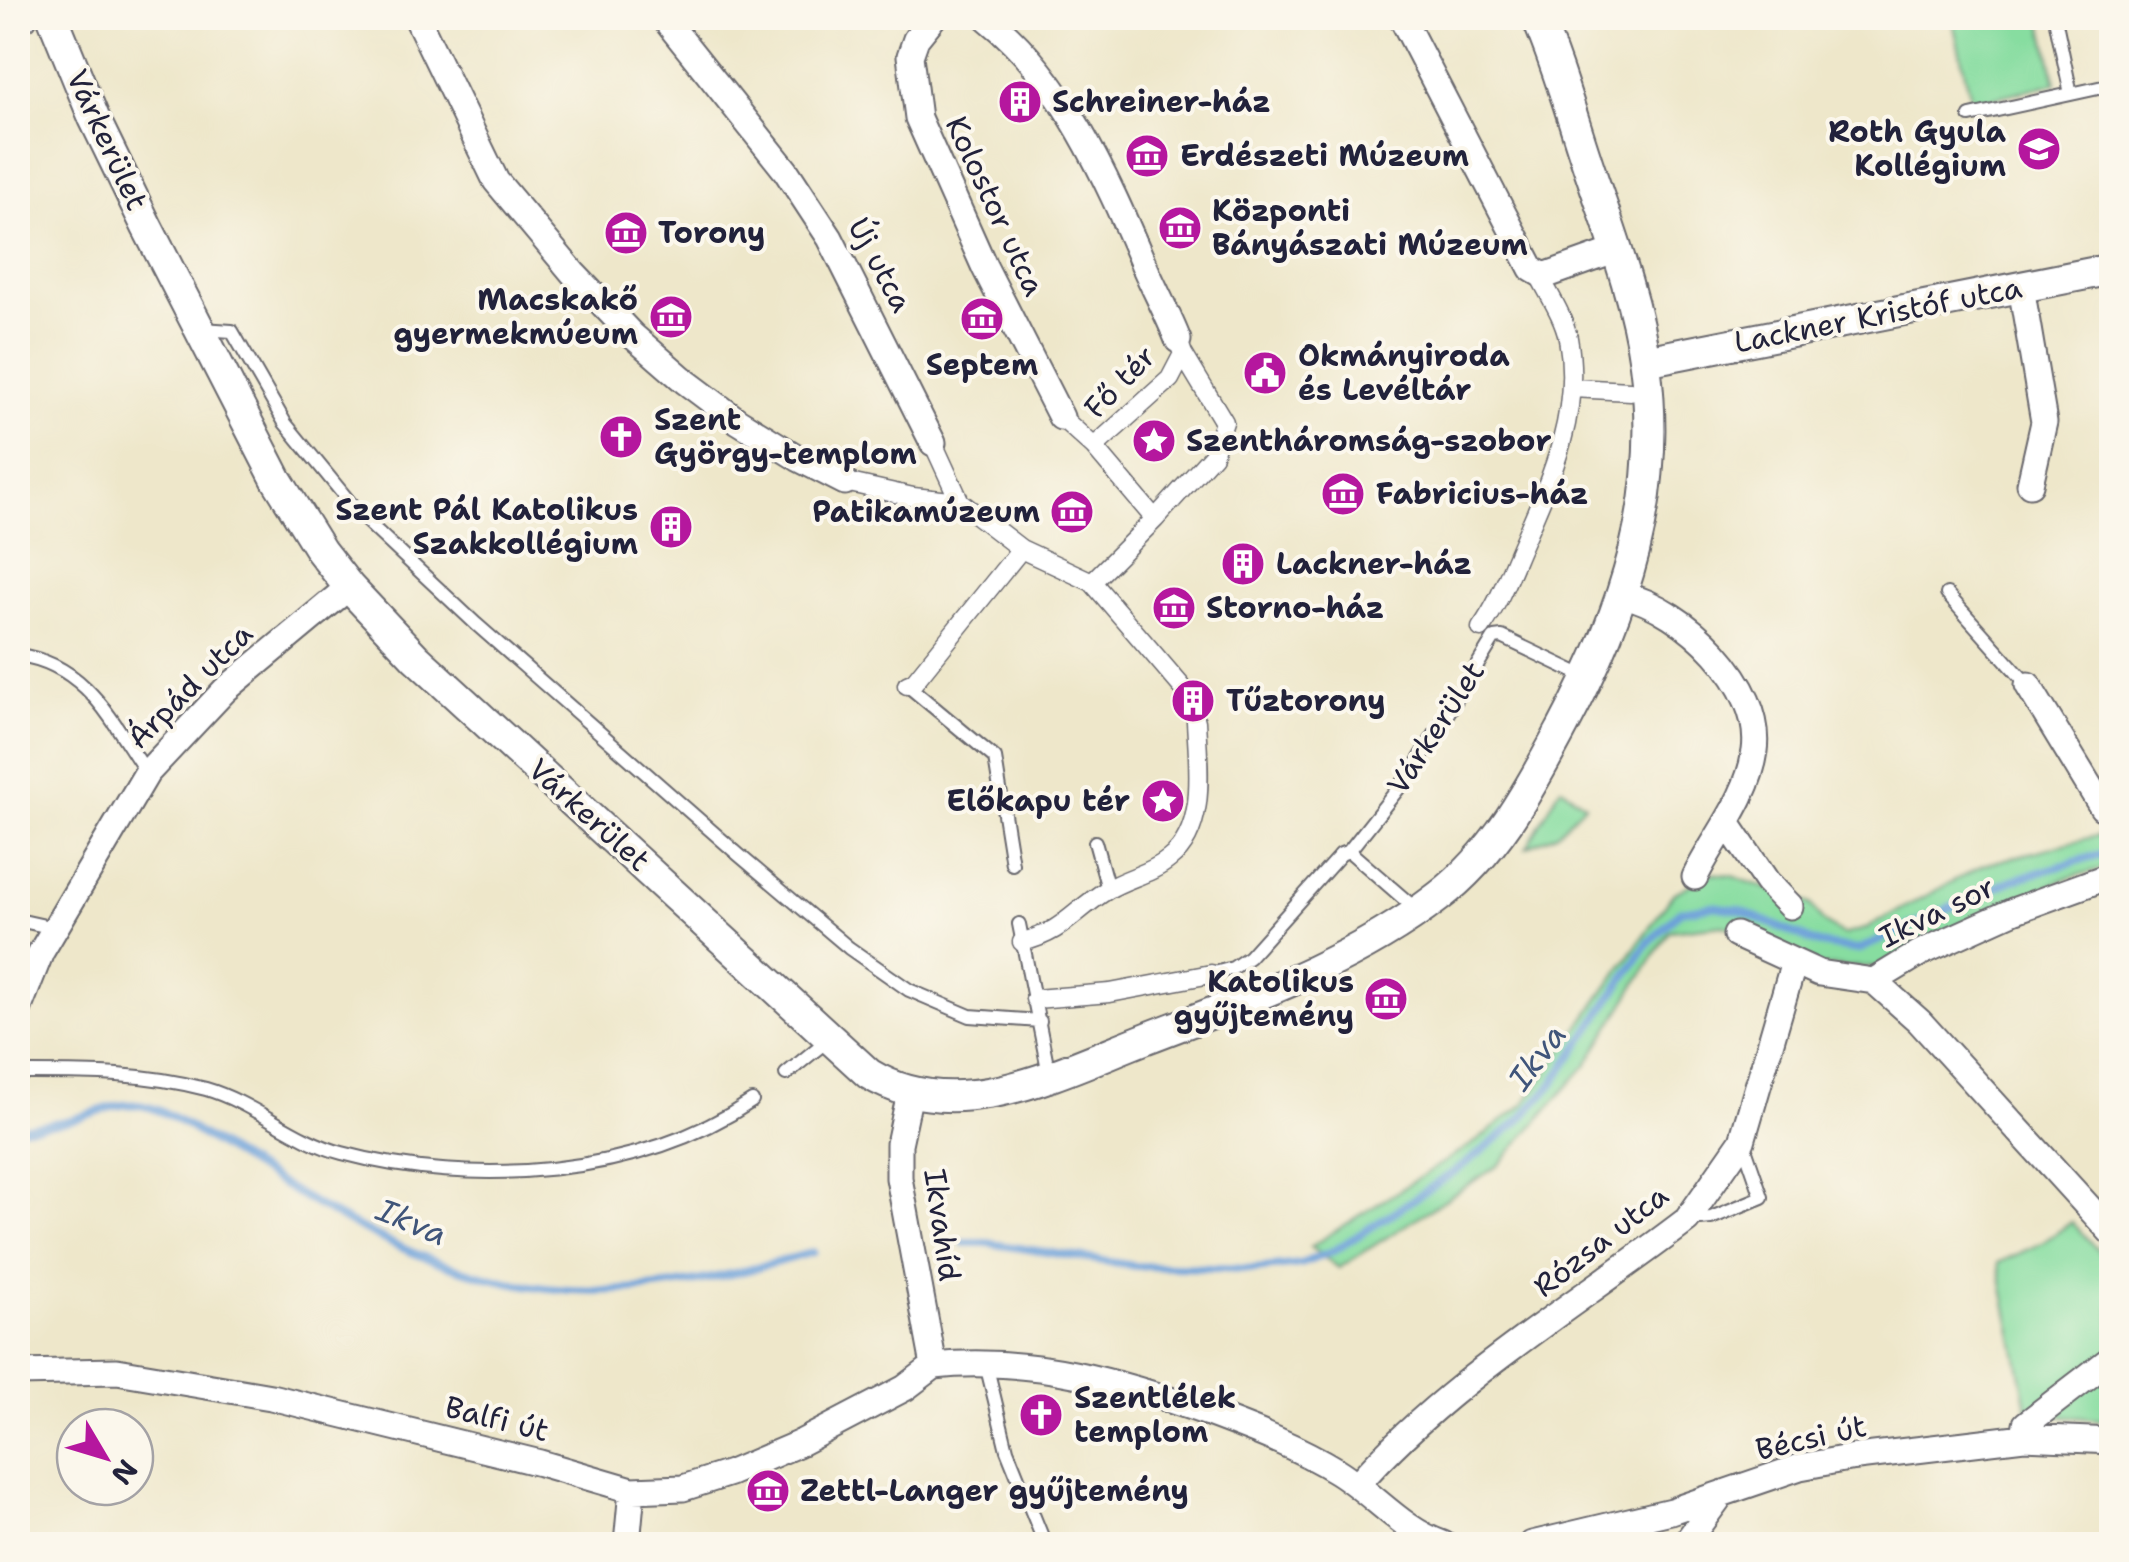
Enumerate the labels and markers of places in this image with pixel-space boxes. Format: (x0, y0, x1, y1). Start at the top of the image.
building icon: Schreiner-ház (997, 79, 1043, 125)
place label: Schreiner-ház (1052, 81, 1271, 122)
place label: Roth Gyula Kollégium (1828, 111, 2006, 186)
school or university icon: Roth Gyula Kollégium (2016, 126, 2062, 172)
museum icon: Erdészeti Múzeum (1124, 133, 1170, 179)
place label: Erdészeti Múzeum (1180, 135, 1469, 176)
place label: Központi Bányászati Múzeum (1212, 190, 1528, 265)
museum icon: Központi Bányászati Múzeum (1157, 205, 1203, 251)
museum icon: Torony (603, 210, 649, 256)
place label: Torony (658, 212, 765, 253)
place label: Macskakő gyermekmúeum (393, 279, 638, 354)
museum icon: Macskakő gyermekmúeum (648, 294, 694, 340)
museum icon: Septem (959, 296, 1005, 342)
place label: Okmányiroda és Levéltár (1298, 335, 1510, 410)
place label: Septem (926, 344, 1038, 385)
public building icon: Okmányiroda és Levéltár (1242, 350, 1288, 396)
place label: Szent György-templom (654, 399, 917, 474)
church icon: Szent György-templom (598, 414, 644, 460)
place icon: Szentháromság-szobor (1131, 418, 1177, 464)
place label: Szentháromság-szobor (1186, 420, 1552, 461)
museum icon: Fabricius-ház (1320, 471, 1366, 517)
place label: Fabricius-ház (1376, 473, 1589, 514)
place label: Szent Pál Katolikus Szakkollégium (335, 489, 638, 564)
museum icon: Patikamúzeum (1049, 489, 1095, 535)
place label: Patikamúzeum (812, 491, 1040, 532)
building icon: Szent Pál Katolikus Szakkollégium (648, 504, 694, 550)
building icon: Lackner-ház (1220, 541, 1266, 587)
place label: Lackner-ház (1276, 543, 1472, 584)
museum icon: Storno-ház (1151, 585, 1197, 631)
place label: Storno-ház (1206, 587, 1384, 628)
building icon: Tűztorony (1170, 678, 1216, 724)
place label: Tűztorony (1226, 680, 1386, 721)
place icon: Előkapu tér (1140, 778, 1186, 824)
place label: Előkapu tér (946, 780, 1130, 821)
place label: Katolikus gyűjtemény (1174, 961, 1354, 1036)
museum icon: Katolikus gyűjtemény (1363, 976, 1409, 1022)
place label: Szentlélek templom (1074, 1377, 1236, 1452)
church icon: Szentlélek templom (1018, 1392, 1064, 1438)
museum icon: Zettl-Langer gyűjtemény (745, 1468, 791, 1514)
place label: Zettl-Langer gyűjtemény (800, 1470, 1189, 1511)

